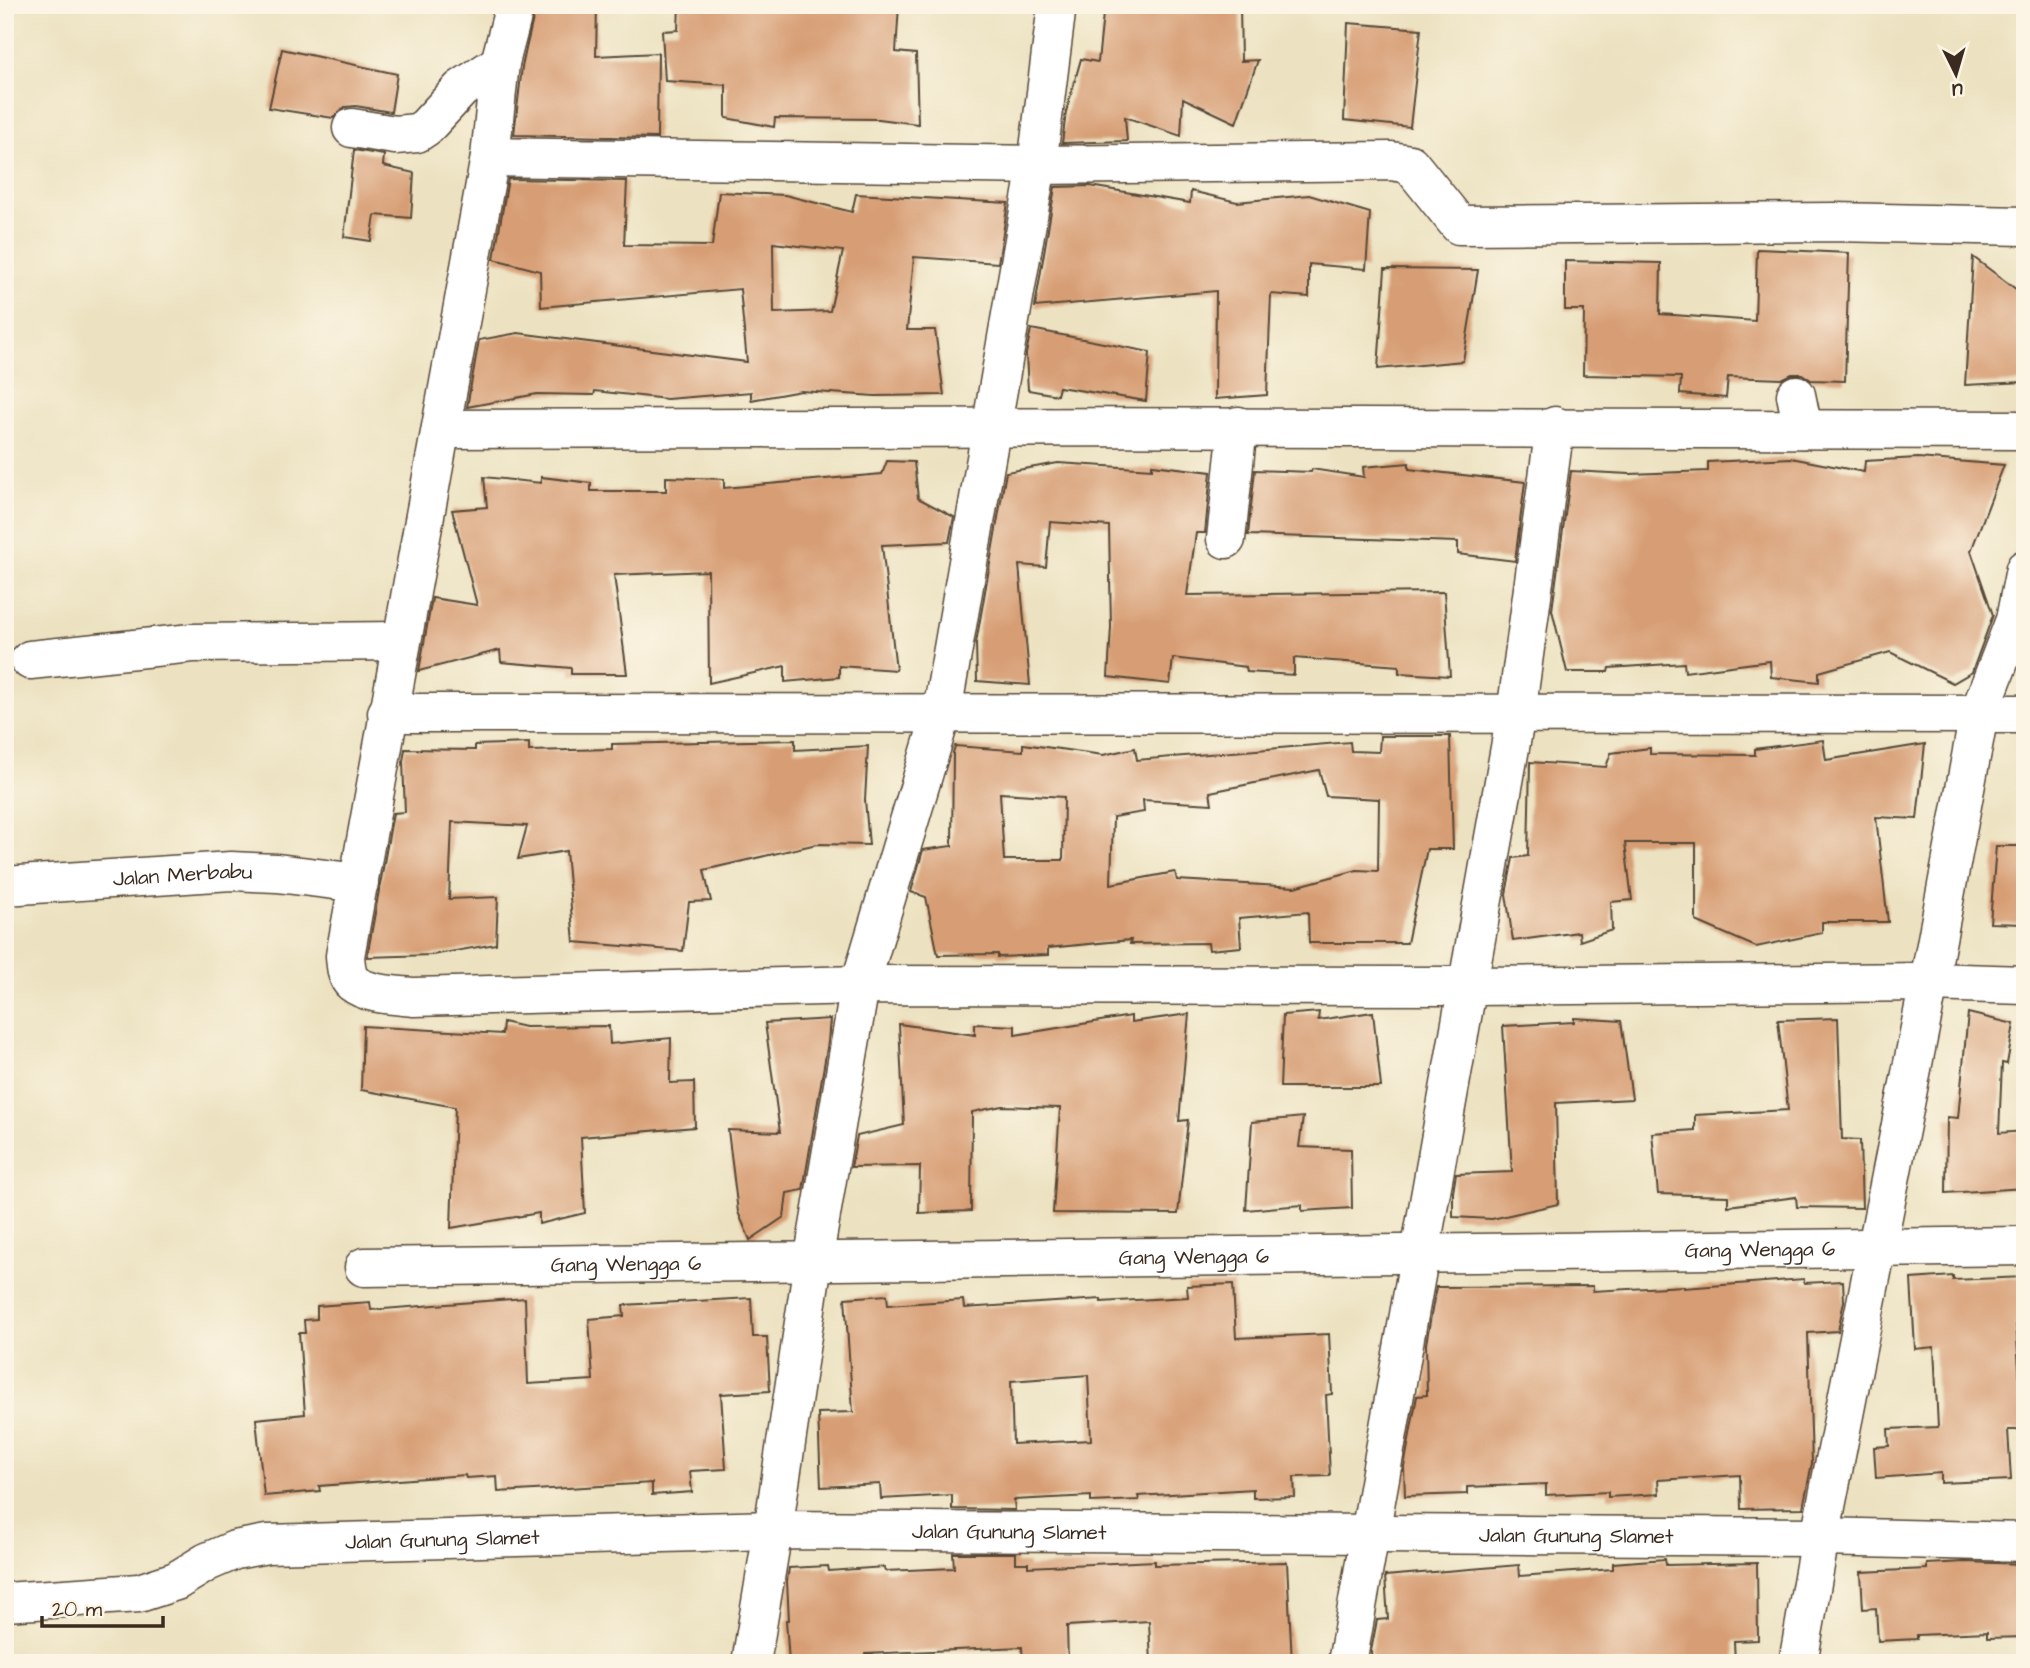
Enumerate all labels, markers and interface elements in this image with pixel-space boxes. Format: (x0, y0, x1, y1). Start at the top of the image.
north arrow (1922, 38, 1992, 108)
text: U (1951, 76, 1964, 103)
street label: Jalan Merbabu (112, 857, 253, 894)
street label: Gang Wengga 6 (1684, 1234, 1835, 1267)
street label: Gang Wengga 6 (1118, 1242, 1269, 1274)
street label: Gang Wengga 6 (551, 1249, 701, 1281)
street label: Jalan Gunung Slamet (912, 1517, 1107, 1549)
street label: Jalan Gunung Slamet (1479, 1521, 1674, 1553)
street label: Jalan Gunung Slamet (345, 1522, 541, 1557)
scale bar (42, 1584, 163, 1628)
text: 20 m (52, 1595, 103, 1624)

